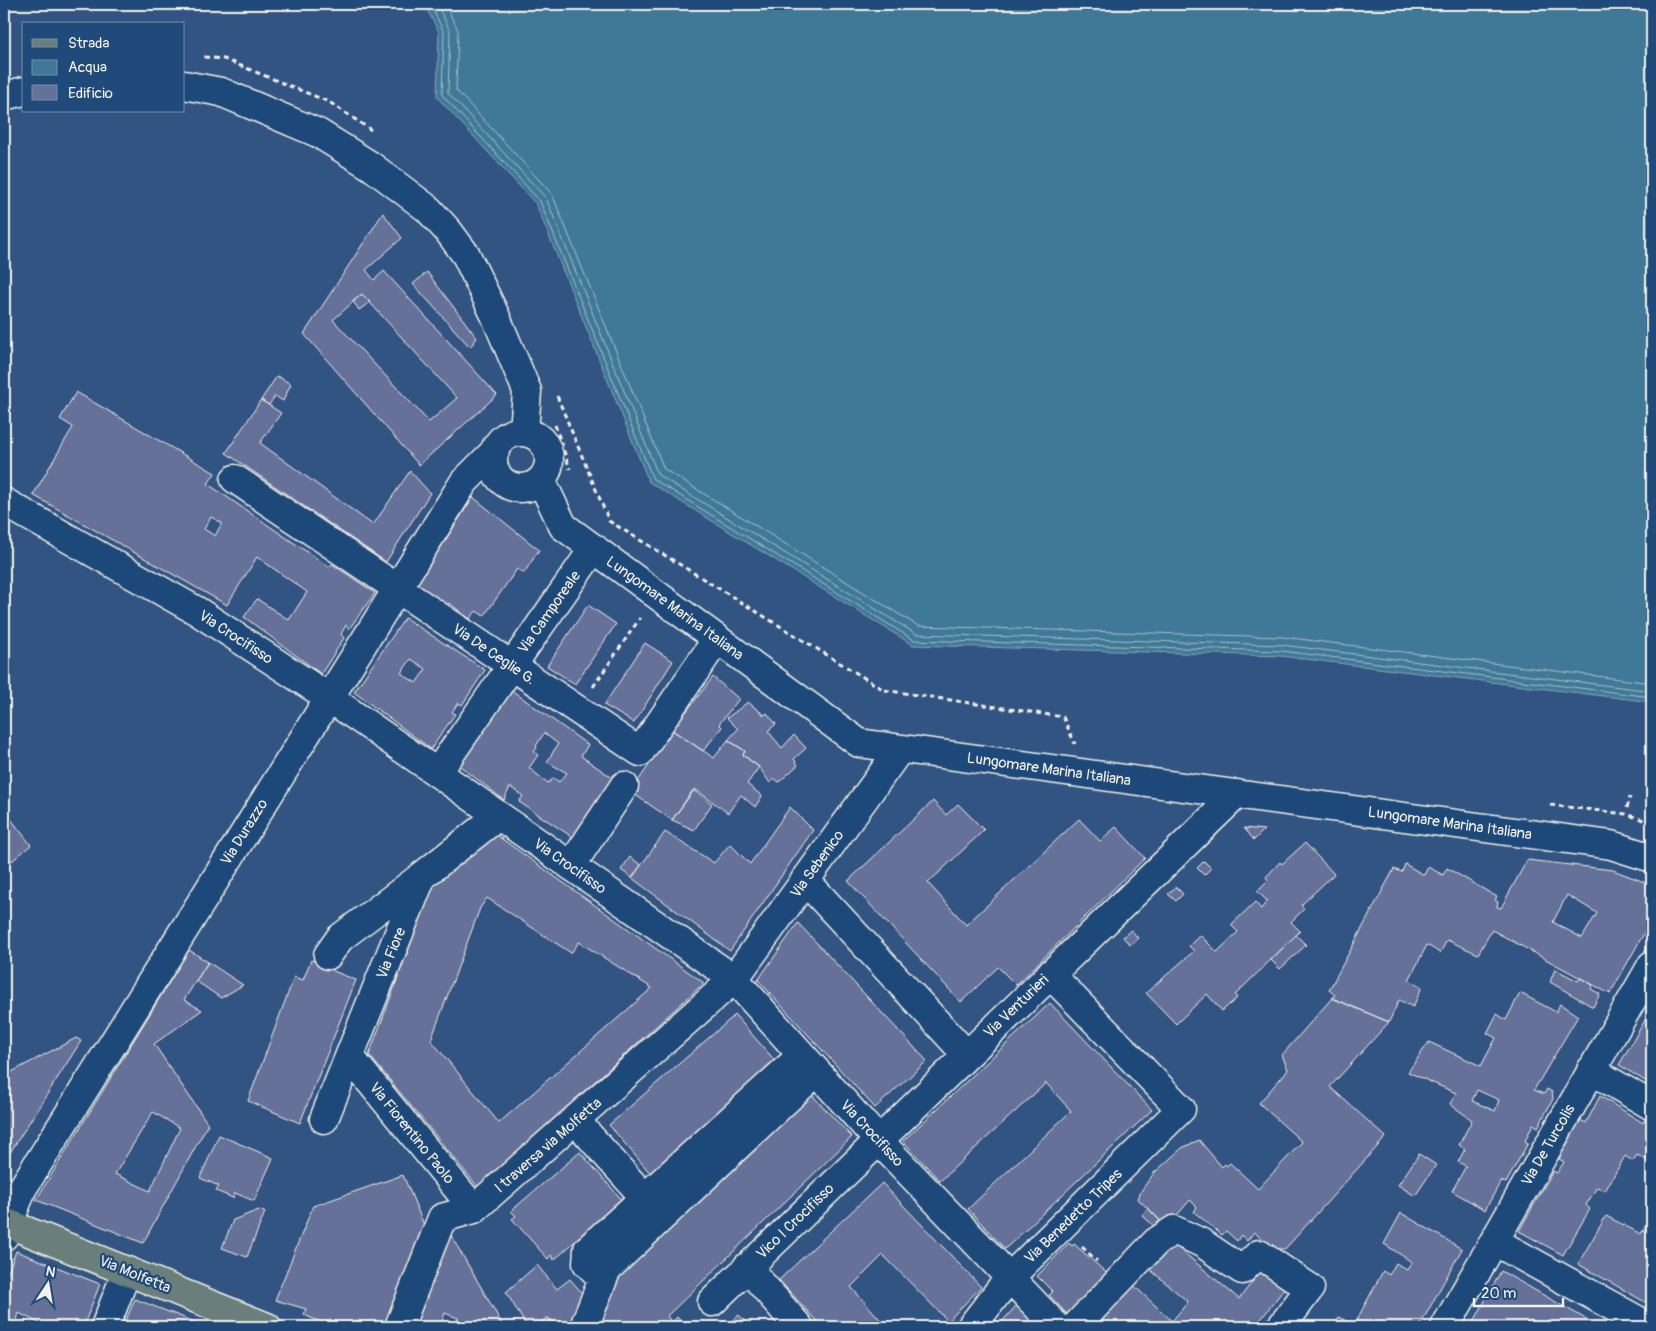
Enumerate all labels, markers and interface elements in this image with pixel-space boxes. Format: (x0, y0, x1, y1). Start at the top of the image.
legend (22, 22, 185, 112)
text: Strada (68, 34, 109, 53)
text: Acqua (68, 58, 107, 77)
text: Edificio (68, 84, 113, 103)
street label: Lungomare Marina Italiana (602, 552, 747, 665)
street label: Via Camporeale (514, 567, 585, 657)
street label: Via Crocifisso (195, 606, 276, 668)
street label: Via De Ceglie G. (449, 620, 539, 689)
street label: Lungomare Marina Italiana (966, 749, 1132, 790)
street label: Via Durazzo (217, 796, 272, 869)
street label: Lungomare Marina Italiana (1367, 803, 1533, 844)
street label: Via Sebenico (786, 827, 848, 902)
street label: Via Crocifisso (530, 834, 610, 899)
street label: Via Fiore (373, 924, 411, 982)
street label: Via Venturieri (980, 970, 1053, 1042)
street label: Via Fiorentino Paolo (365, 1079, 458, 1188)
street label: I traversa via Molfetta (491, 1094, 606, 1197)
street label: Via Crocifisso (836, 1096, 907, 1171)
street label: Via De Turcolis (1517, 1101, 1580, 1190)
street label: Via Benedetto Tripes (1020, 1165, 1126, 1268)
street label: Vico I Crocifisso (752, 1179, 838, 1263)
street label: Via Molfetta (96, 1251, 174, 1298)
north arrow (22, 1258, 72, 1308)
text: N (44, 1262, 57, 1281)
scale bar (1474, 1276, 1562, 1308)
text: 20 m (1481, 1284, 1516, 1303)

